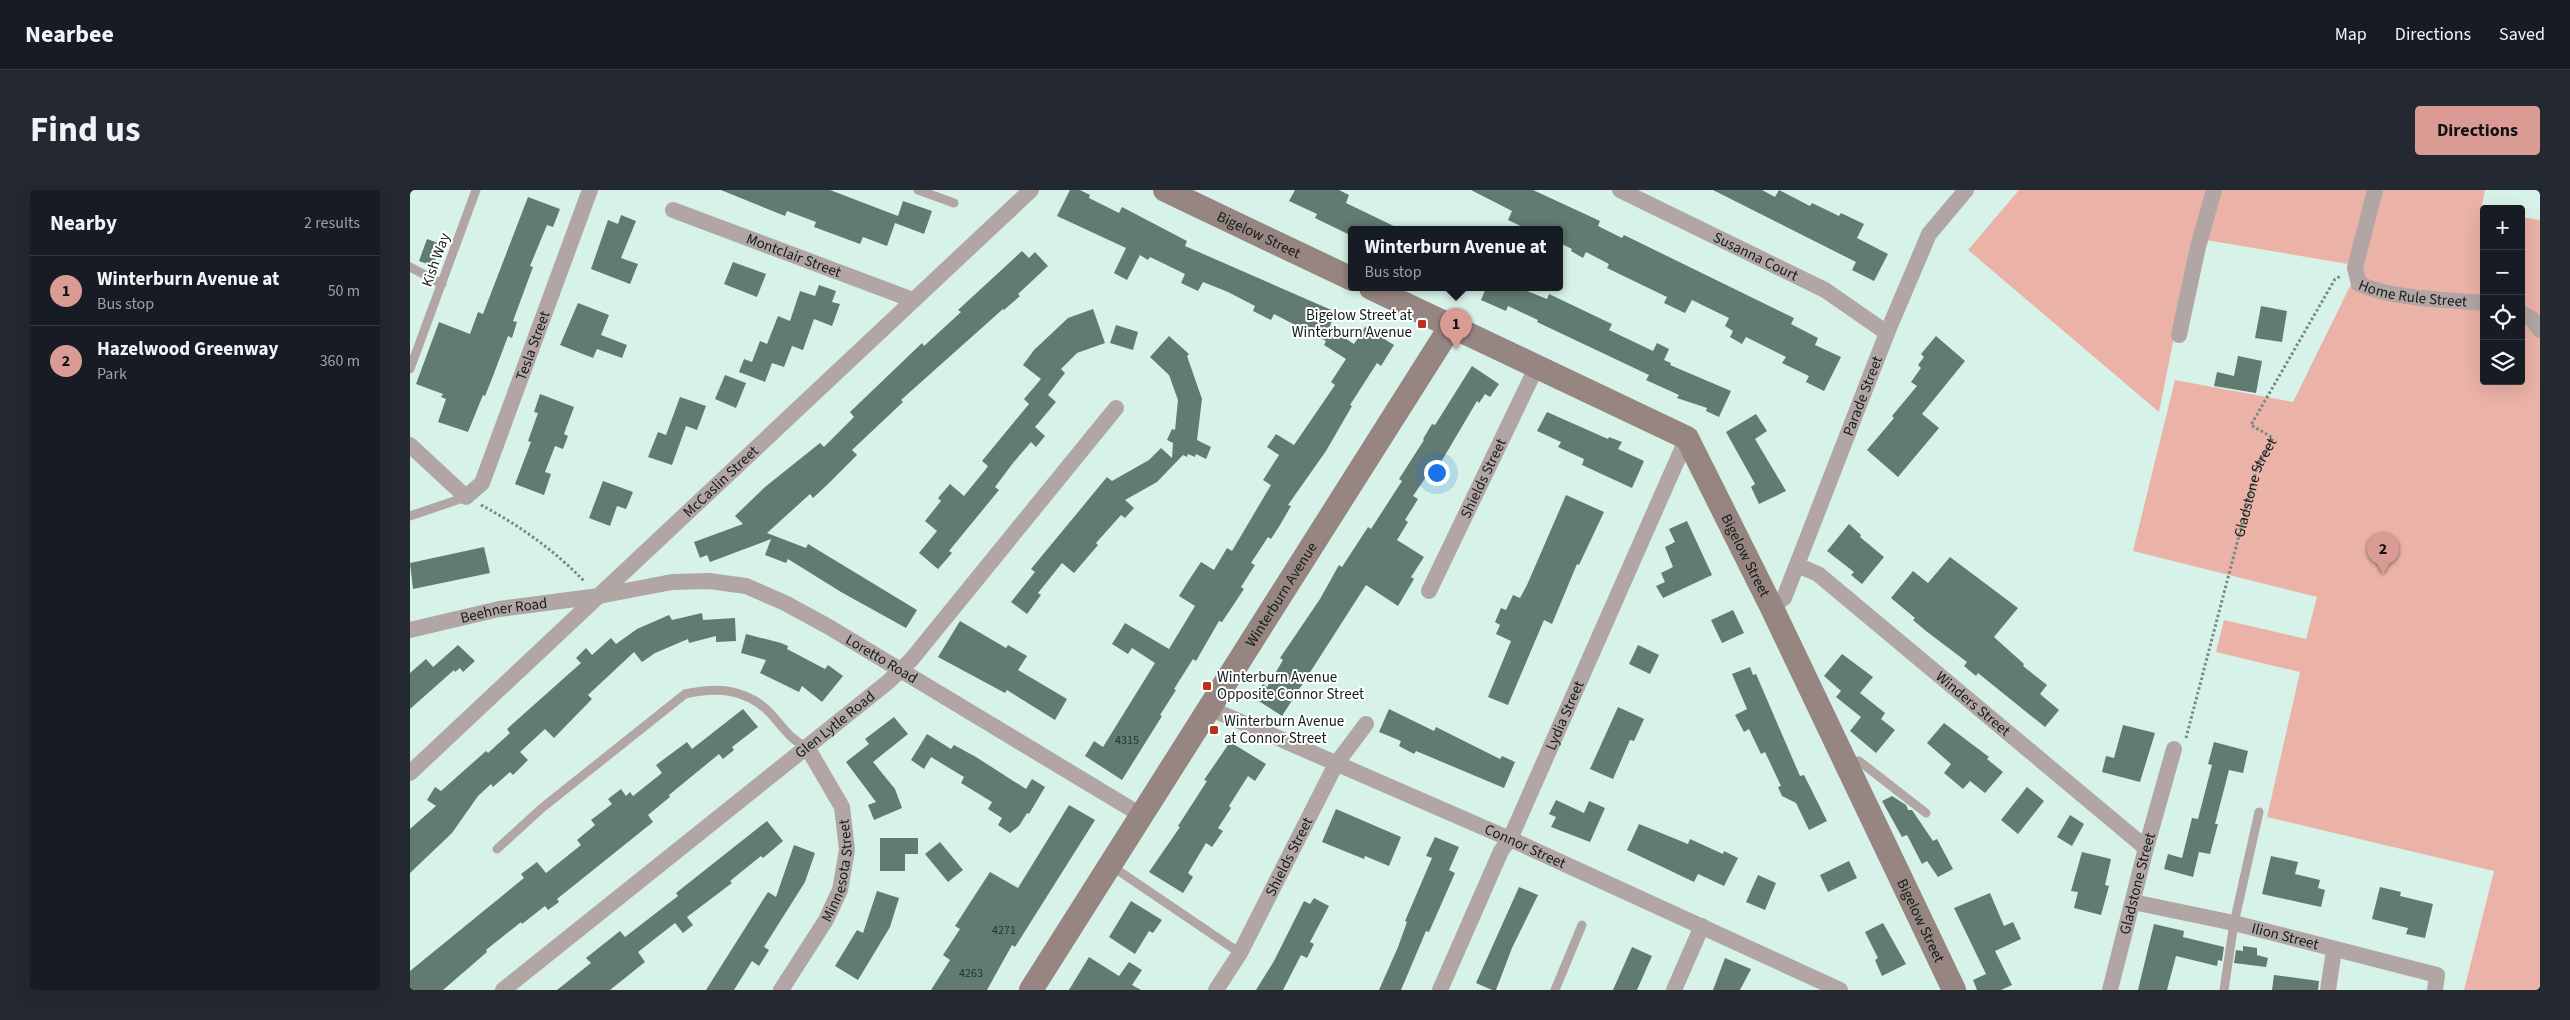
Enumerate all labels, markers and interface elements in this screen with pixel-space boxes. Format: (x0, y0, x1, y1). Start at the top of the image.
text: Nearbee (25, 17, 114, 52)
text: Map (2335, 22, 2367, 47)
text: Directions (2395, 22, 2471, 47)
text: Saved (2499, 22, 2545, 47)
text: Find us (30, 105, 140, 155)
button: Directions (2415, 106, 2540, 155)
map controls (2480, 205, 2525, 385)
button: + (2480, 205, 2525, 250)
street label: Bigelow Street (1213, 206, 1304, 264)
text: Nearby (50, 208, 117, 238)
text: 2 results (304, 212, 360, 234)
popup (1348, 226, 1563, 291)
street label: Susanna Court (1710, 227, 1802, 286)
street label: Montclair Street (743, 228, 844, 283)
street label: Kish Way (417, 230, 455, 290)
text: Winterburn Avenue at (1364, 234, 1547, 261)
button: − (2480, 250, 2525, 295)
text: Bus stop (1364, 261, 1422, 283)
text: Winterburn Avenue at (97, 266, 279, 293)
street label: Home Rule Street (2355, 274, 2468, 312)
text: 1 (62, 280, 70, 302)
text: 50 m (328, 280, 360, 302)
text: Bus stop (97, 293, 154, 315)
button: locate (2480, 295, 2525, 340)
place label: Bigelow Street at Winterburn Avenue (1292, 305, 1412, 343)
street label: Tesla Street (510, 308, 555, 384)
pin: 1 (1440, 308, 1472, 349)
marker: Bigelow Street at Winterburn Avenue (1416, 318, 1428, 330)
text: Hazelwood Greenway (97, 336, 279, 363)
button: layers (2480, 340, 2525, 385)
text: 2 (62, 350, 70, 372)
text: 360 m (320, 350, 360, 372)
street label: Parade Street (1837, 353, 1888, 439)
text: Park (97, 363, 127, 385)
street label: Gladstone Street (2229, 434, 2282, 540)
street label: Shields Street (1455, 435, 1511, 522)
street label: McCaslin Street (678, 441, 763, 522)
your location (1424, 460, 1450, 486)
street label: Bigelow Street (1716, 510, 1775, 601)
pin: 2 (2367, 533, 2399, 574)
street label: Winterburn Avenue (1240, 538, 1322, 651)
street label: Beehner Road (458, 592, 549, 628)
street label: Loretto Road (842, 629, 922, 688)
street label: Winders Street (1931, 666, 2015, 741)
place label: Winterburn Avenue Opposite Connor Street (1217, 667, 1364, 705)
street label: Lydia Street (1540, 677, 1589, 753)
marker: Winterburn Avenue Opposite Connor Street (1201, 680, 1213, 692)
street label: Glen Lytle Road (790, 686, 879, 763)
place label: Winterburn Avenue at Connor Street (1224, 711, 1344, 749)
marker: Winterburn Avenue at Connor Street (1208, 724, 1220, 736)
house number: 4315 (1115, 732, 1139, 749)
street label: Shields Street (1260, 814, 1318, 900)
street label: Minnesota Street (816, 818, 858, 925)
street label: Connor Street (1481, 819, 1569, 874)
street label: Gladstone Street (2114, 830, 2160, 937)
street label: Bigelow Street (1892, 875, 1950, 966)
street label: Ilion Street (2249, 917, 2321, 955)
house number: 4271 (992, 922, 1016, 939)
house number: 4263 (959, 965, 983, 982)

